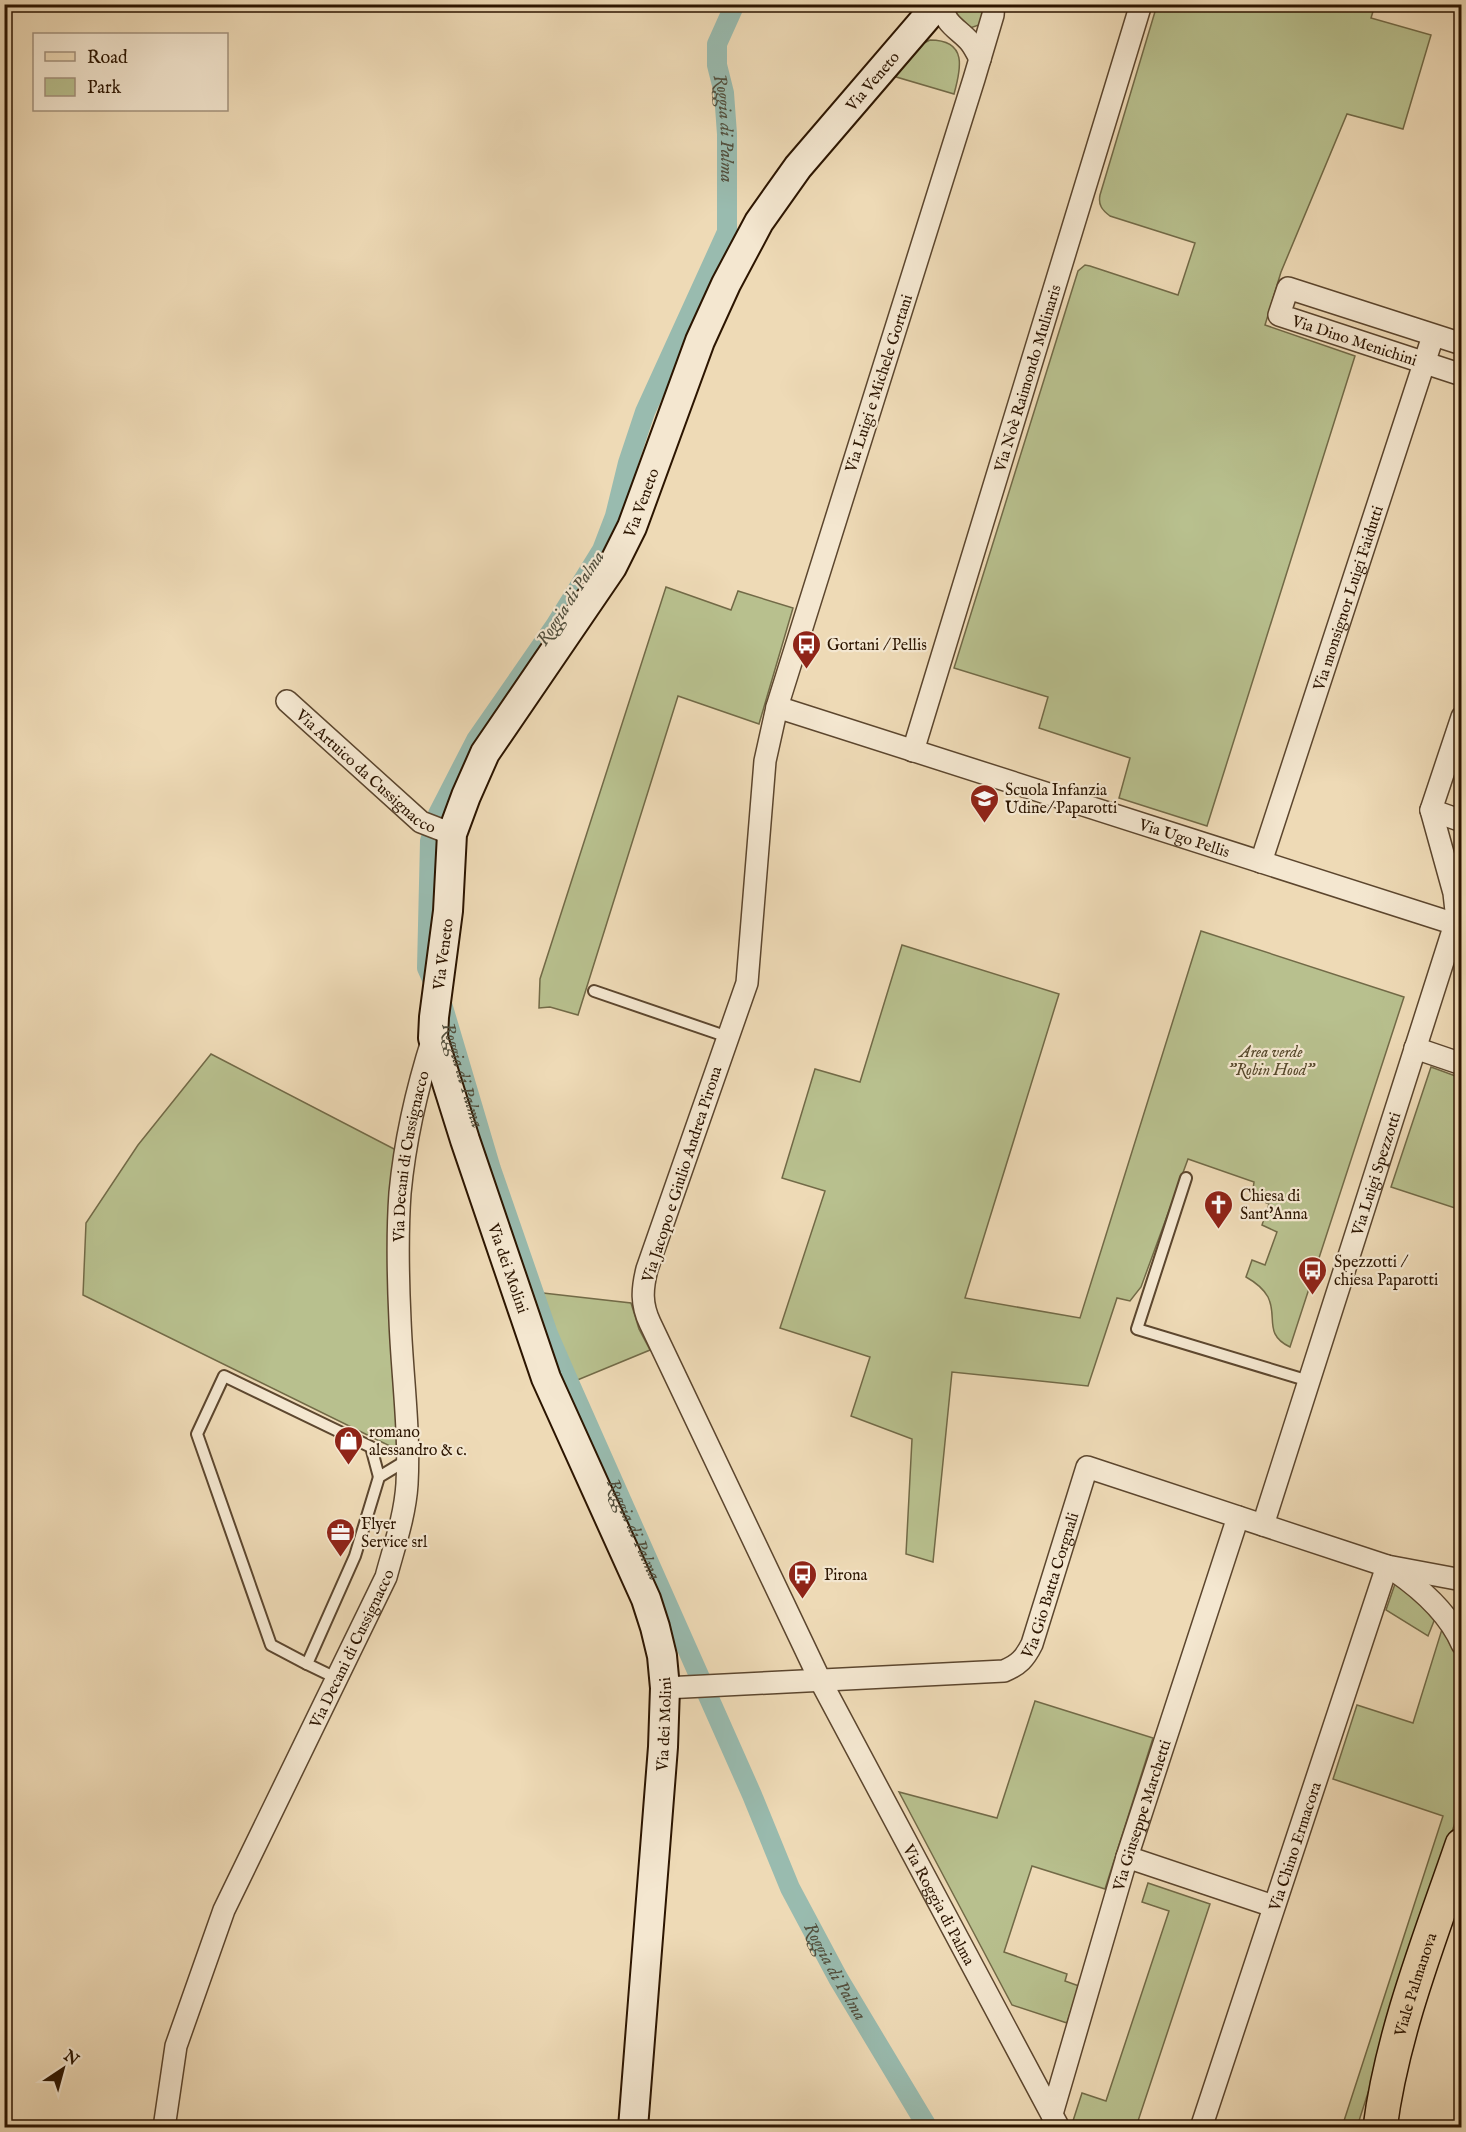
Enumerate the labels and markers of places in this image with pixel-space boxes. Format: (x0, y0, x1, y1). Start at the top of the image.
bus stop icon: Gortani / Pellis (790, 628, 822, 670)
place label: Gortani / Pellis (827, 636, 927, 656)
place label: Scuola Infanzia Udine/ Paparotti (1005, 781, 1117, 819)
school or university icon: Scuola Infanzia Udine/ Paparotti (968, 782, 1000, 824)
place label: Chiesa di Sant'Anna (1240, 1187, 1308, 1225)
church icon: Chiesa di Sant'Anna (1203, 1188, 1235, 1230)
place label: Spezzotti / chiesa Paparotti (1334, 1253, 1438, 1291)
bus stop icon: Spezzotti / chiesa Paparotti (1297, 1254, 1329, 1296)
place label: romano alessandro & c. (369, 1423, 467, 1461)
shop icon: romano alessandro & c. (332, 1424, 364, 1466)
place label: Flyer Service srl (361, 1515, 428, 1553)
office icon: Flyer Service srl (324, 1516, 356, 1558)
bus stop icon: Pirona (787, 1558, 819, 1600)
place label: Pirona (824, 1566, 868, 1586)

